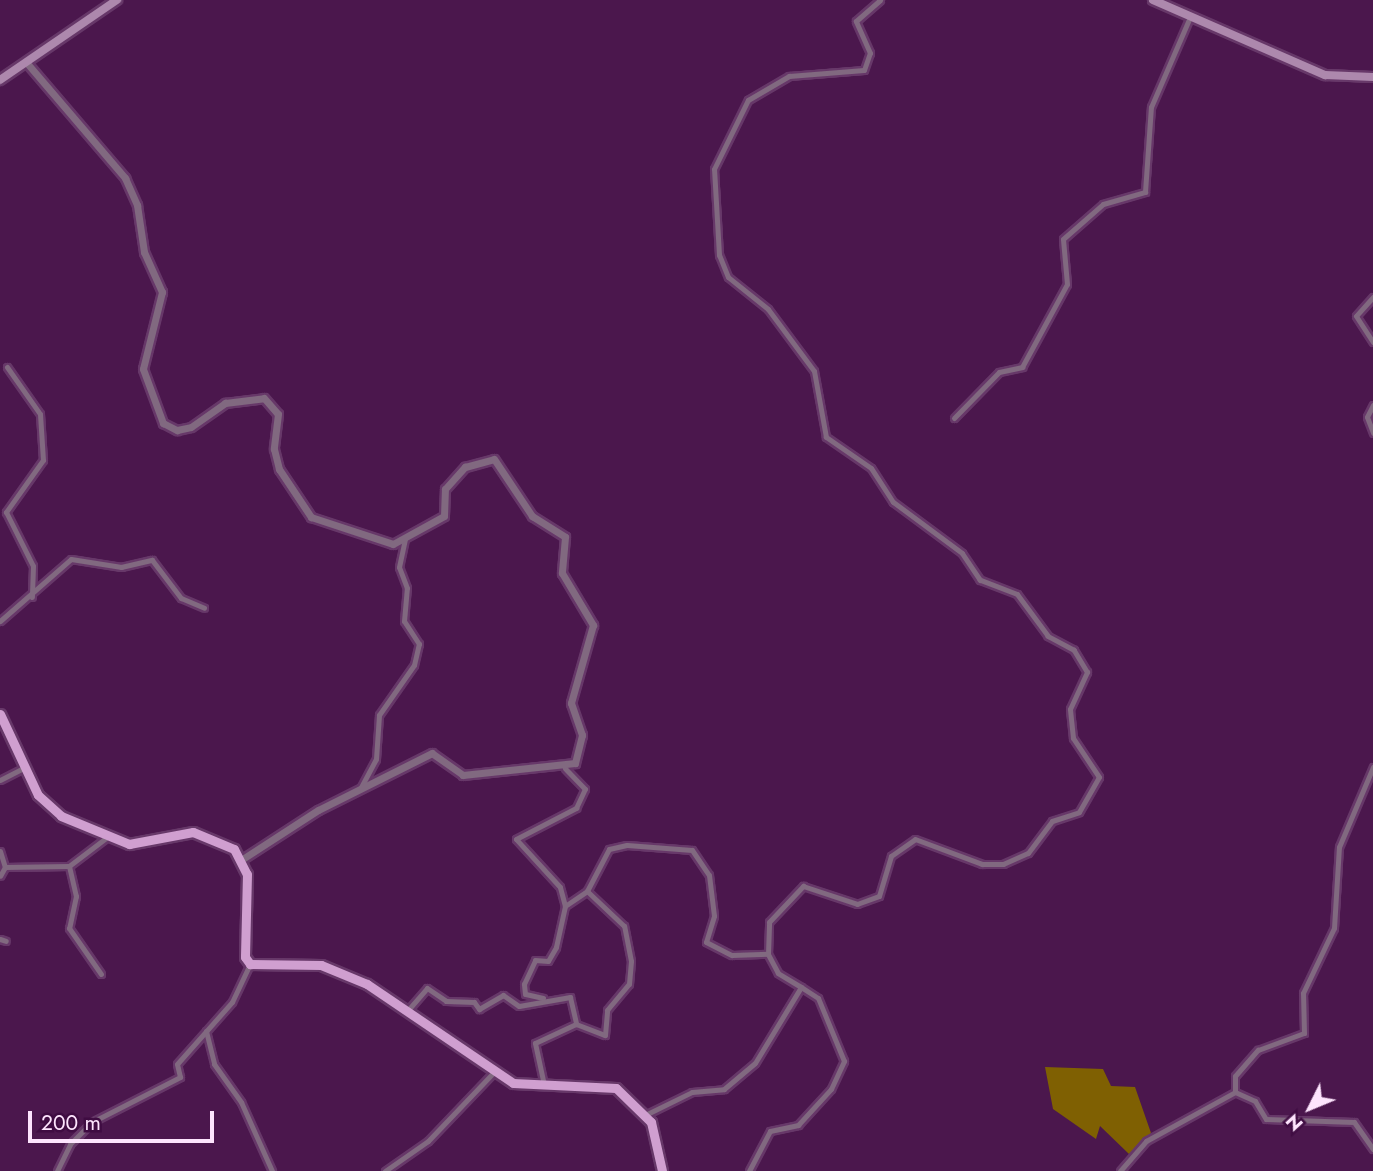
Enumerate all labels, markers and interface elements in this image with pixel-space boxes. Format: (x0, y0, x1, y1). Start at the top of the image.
north arrow (1275, 1073, 1345, 1143)
scale bar (32, 1098, 217, 1142)
text: 200 m (41, 1108, 101, 1138)
text: N (1279, 1108, 1309, 1137)

